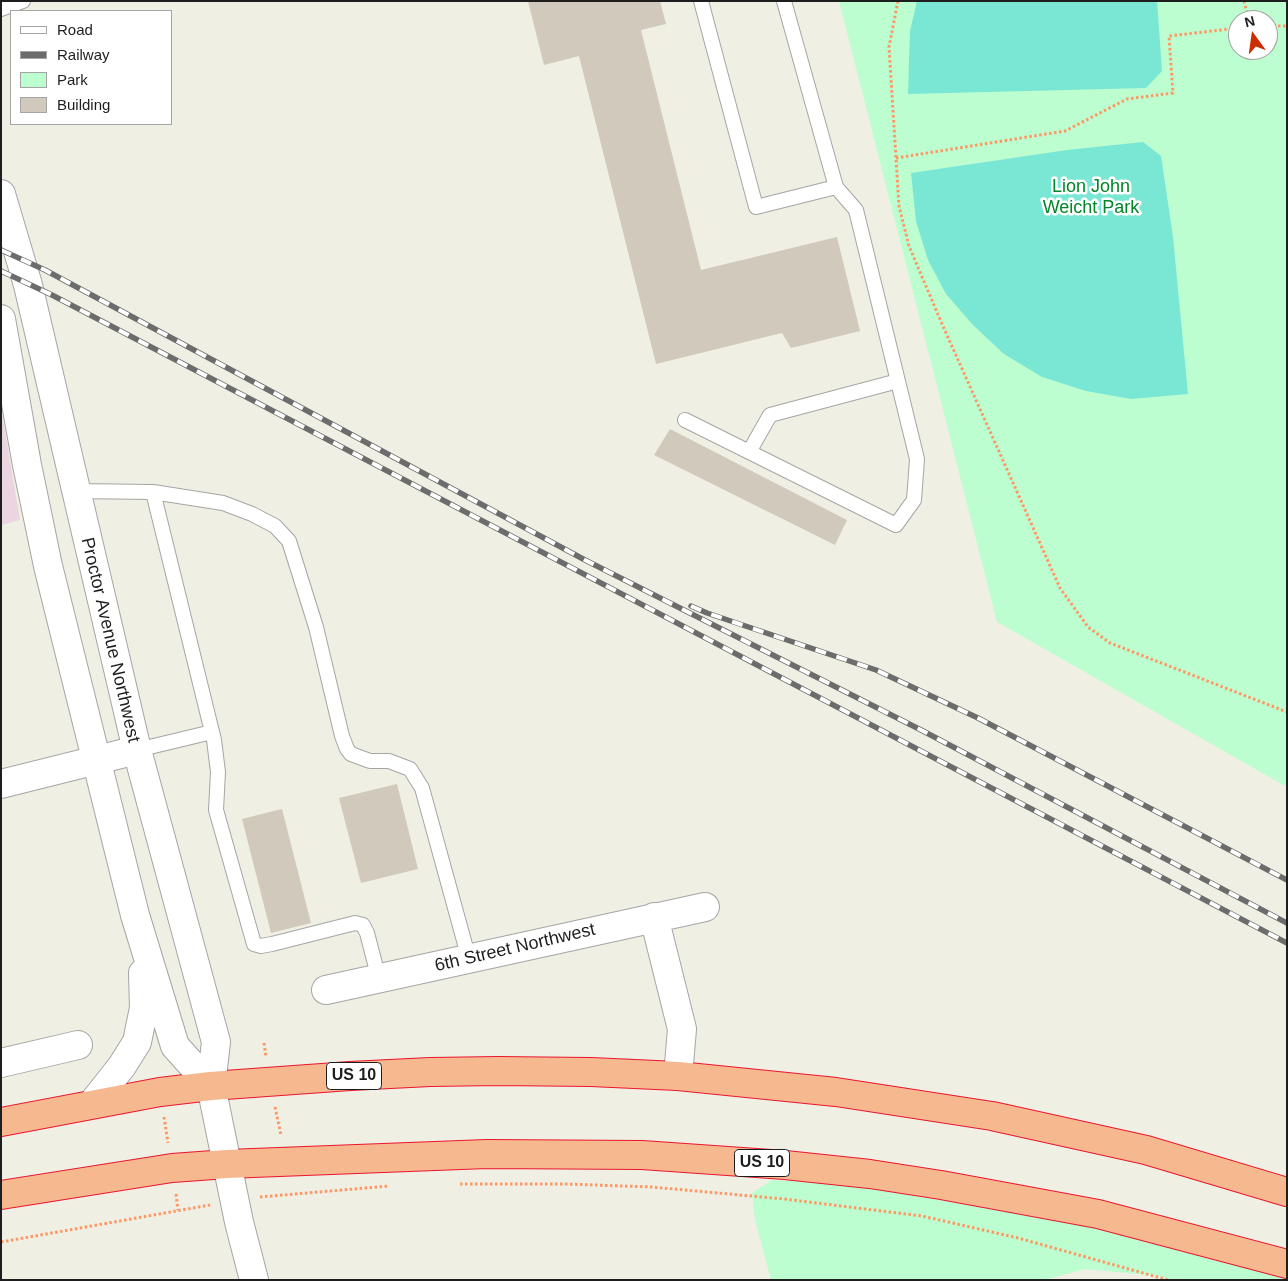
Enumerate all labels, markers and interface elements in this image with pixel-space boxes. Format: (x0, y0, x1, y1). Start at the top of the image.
legend (10, 10, 172, 125)
north arrow (1228, 10, 1278, 60)
text: N (1243, 12, 1256, 30)
text: Road (57, 21, 93, 38)
text: Railway (57, 46, 110, 63)
text: Park (57, 71, 88, 88)
text: Building (57, 96, 110, 113)
park label: Lion John Weicht Park (1043, 176, 1139, 218)
street label: Proctor Avenue Northwest (76, 535, 144, 745)
street label: 6th Street Northwest (433, 919, 597, 977)
road number: US 10 (326, 1062, 382, 1090)
road number: US 10 (734, 1150, 790, 1176)

